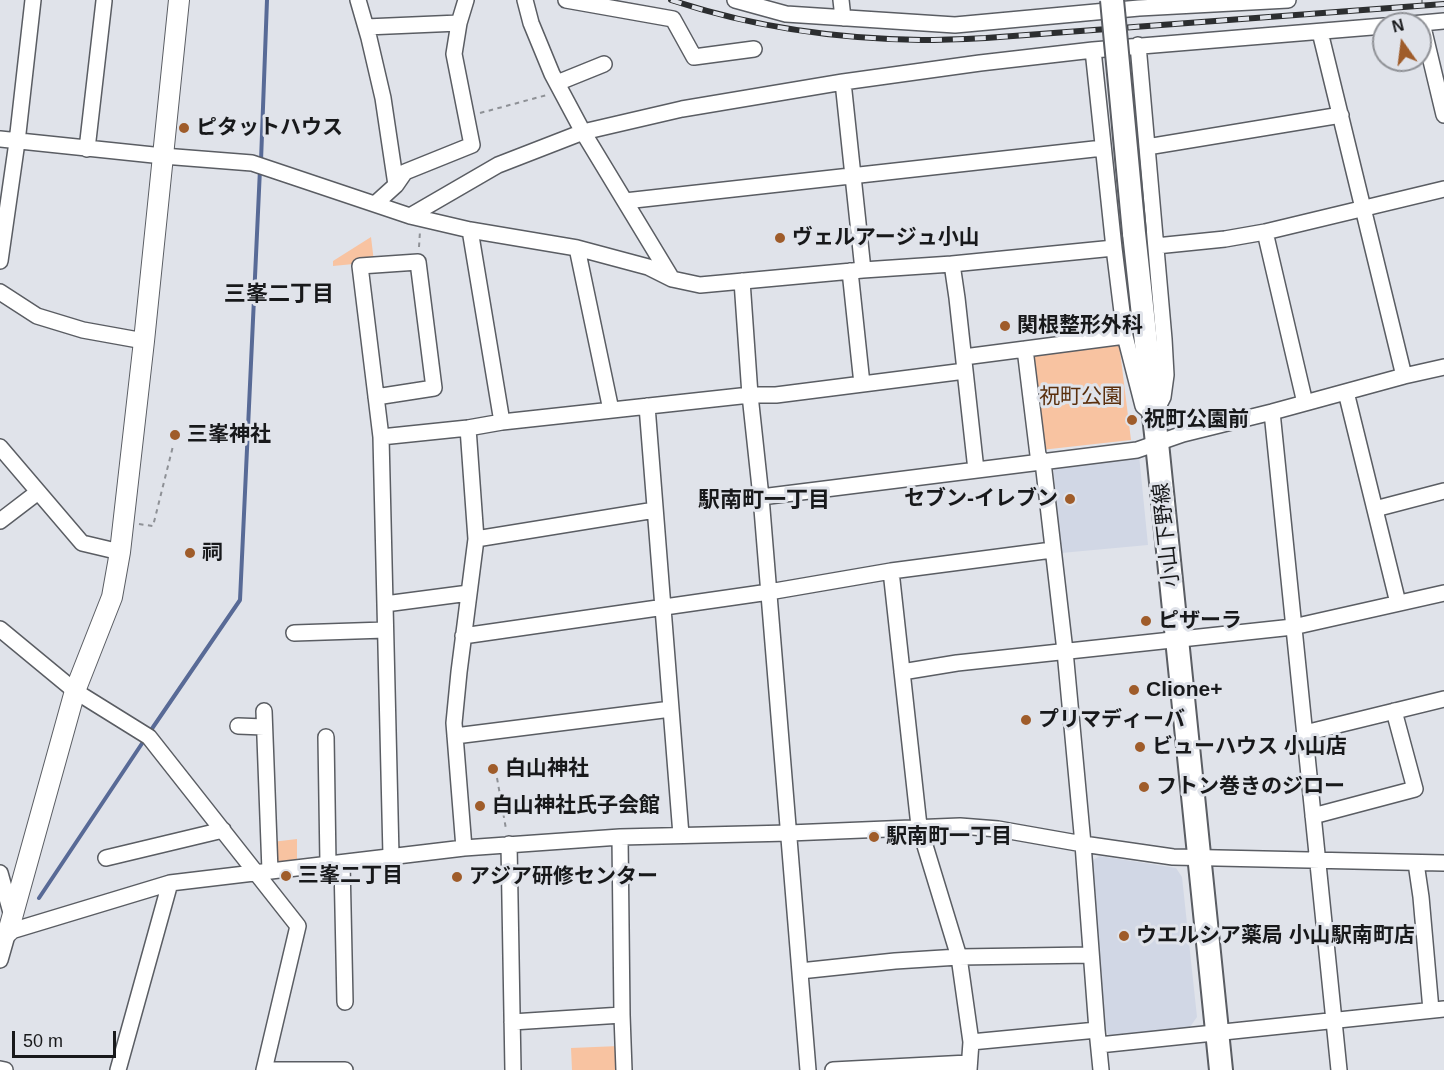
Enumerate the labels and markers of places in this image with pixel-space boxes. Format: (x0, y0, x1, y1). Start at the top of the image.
place label: ピタットハウス (196, 115, 343, 141)
marker: ピタットハウス (177, 121, 191, 135)
place label: ヴェルアージュ小山 (792, 225, 980, 251)
marker: ヴェルアージュ小山 (773, 231, 787, 245)
place label: 関根整形外科 (1017, 313, 1143, 339)
marker: 関根整形外科 (998, 319, 1012, 333)
place label: 祝町公園前 (1144, 407, 1249, 433)
marker: 祝町公園前 (1125, 413, 1139, 427)
place label: 三峯神社 (187, 422, 271, 448)
marker: 三峯神社 (168, 428, 182, 442)
place label: セブン-イレブン (904, 486, 1058, 512)
marker: セブン-イレブン (1063, 492, 1077, 506)
place label: 祠 (202, 540, 223, 566)
marker: 祠 (183, 546, 197, 560)
place label: ピザーラ (1158, 608, 1242, 634)
marker: ピザーラ (1139, 614, 1153, 628)
place label: Clione+ (1146, 677, 1222, 703)
marker: Clione+ (1127, 683, 1141, 697)
place label: プリマディーバ (1038, 707, 1185, 733)
marker: プリマディーバ (1019, 713, 1033, 727)
place label: ビューハウス 小山店 (1152, 734, 1347, 760)
marker: ビューハウス 小山店 (1133, 740, 1147, 754)
place label: 白山神社 (505, 756, 589, 782)
marker: 白山神社 (486, 762, 500, 776)
place label: フトン巻きのジロー (1156, 774, 1345, 800)
marker: フトン巻きのジロー (1137, 780, 1151, 794)
place label: 白山神社氏子会館 (492, 793, 660, 819)
marker: 白山神社氏子会館 (473, 799, 487, 813)
place label: 駅南町一丁目 (886, 824, 1012, 850)
marker: 駅南町一丁目 (867, 830, 881, 844)
place label: 三峯二丁目 (298, 863, 403, 889)
place label: アジア研修センター (469, 864, 658, 890)
marker: 三峯二丁目 (279, 869, 293, 883)
marker: アジア研修センター (450, 870, 464, 884)
place label: ウエルシア薬局 小山駅南町店 (1136, 923, 1415, 949)
marker: ウエルシア薬局 小山駅南町店 (1117, 929, 1131, 943)

